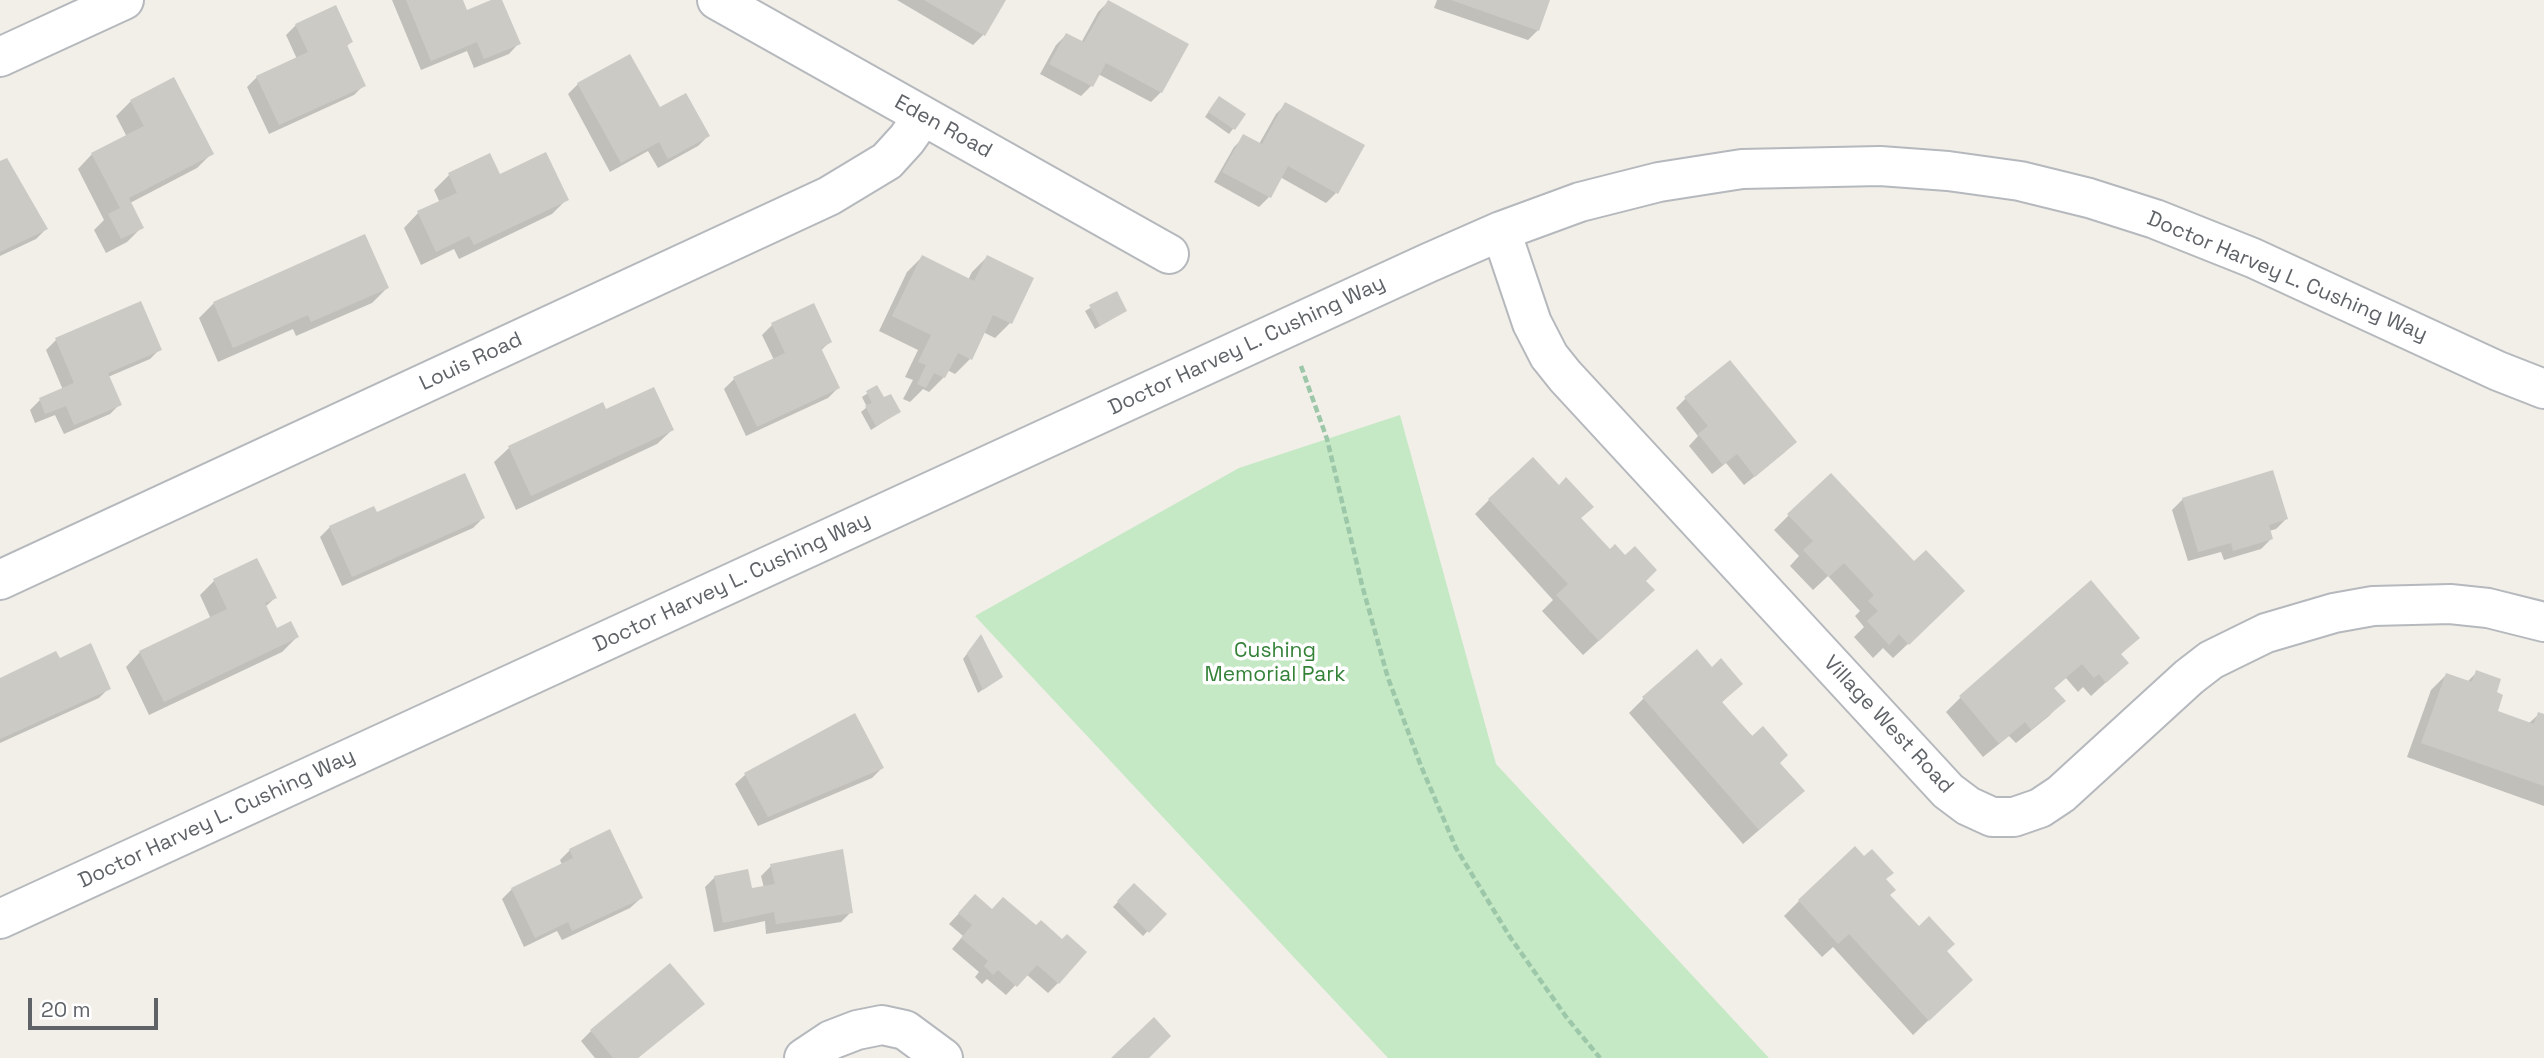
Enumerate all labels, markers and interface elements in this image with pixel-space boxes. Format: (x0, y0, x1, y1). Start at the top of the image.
street label: Eden Road (890, 90, 996, 164)
street label: Doctor Harvey L. Cushing Way (2143, 206, 2431, 348)
street label: Doctor Harvey L. Cushing Way (1105, 271, 1389, 421)
street label: Louis Road (416, 327, 526, 397)
street label: Doctor Harvey L. Cushing Way (590, 508, 874, 658)
park label: Cushing Memorial Park (1205, 638, 1345, 688)
street label: Village West Road (1818, 651, 1958, 799)
street label: Doctor Harvey L. Cushing Way (75, 744, 359, 894)
scale bar (32, 984, 161, 1028)
text: 20 m (41, 996, 91, 1023)

